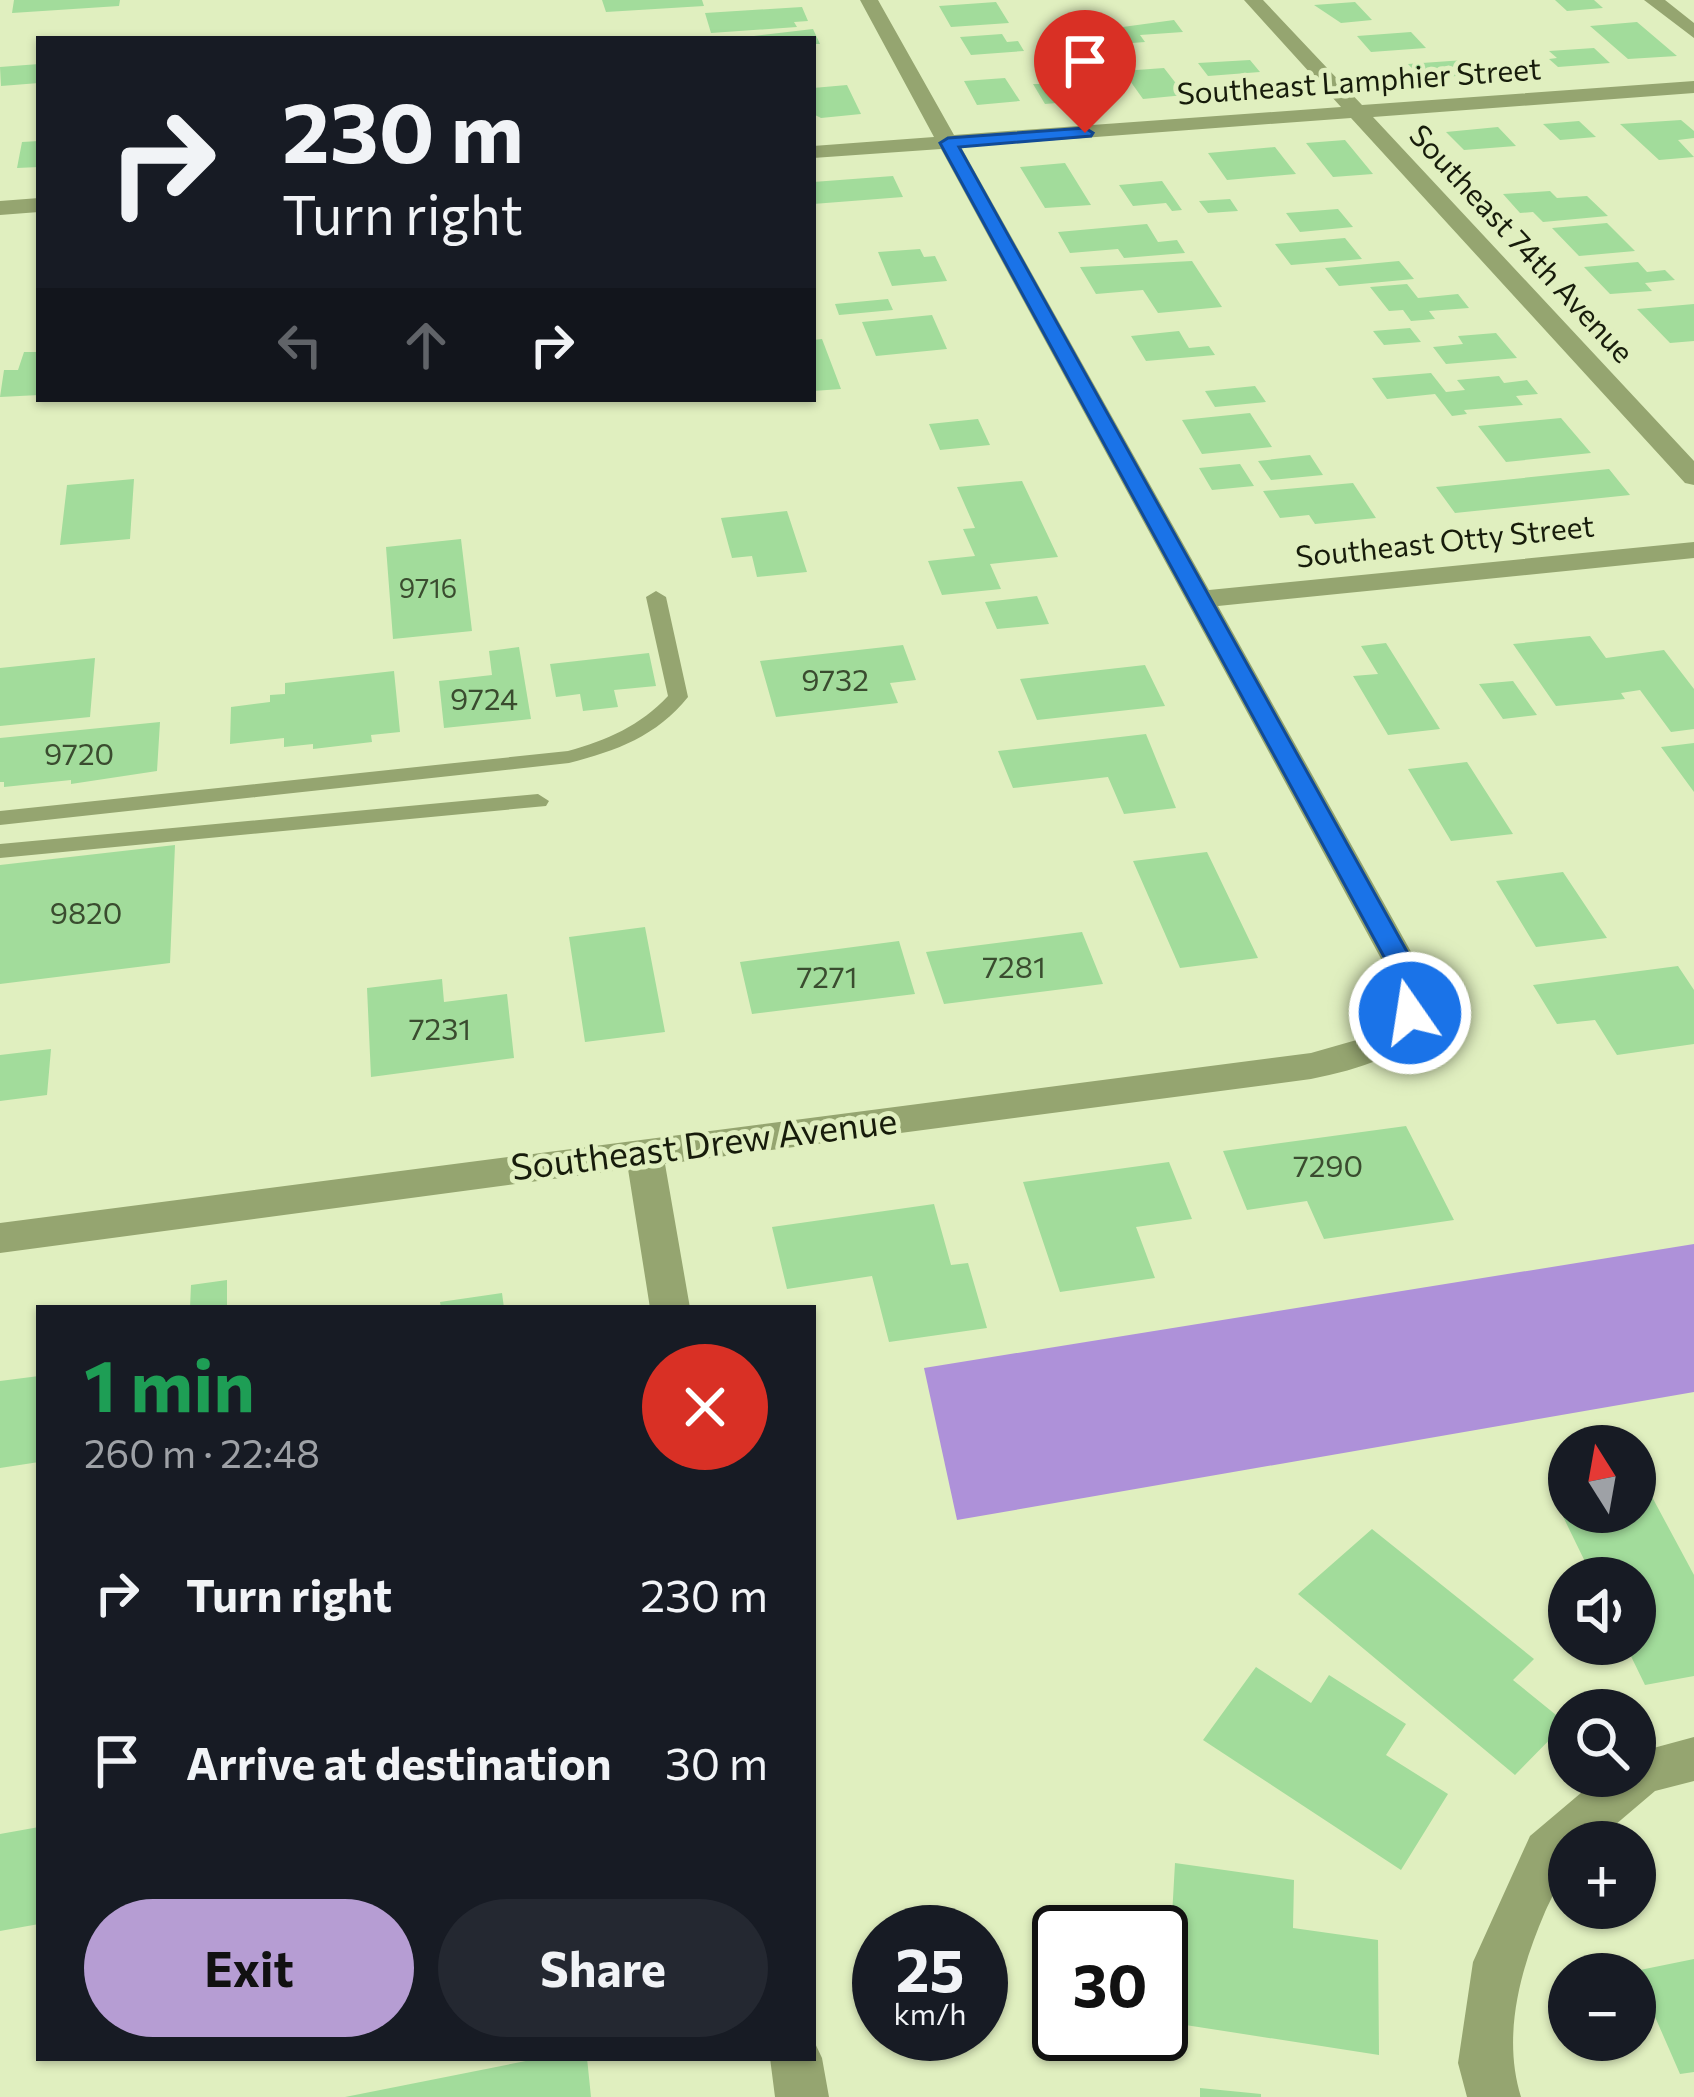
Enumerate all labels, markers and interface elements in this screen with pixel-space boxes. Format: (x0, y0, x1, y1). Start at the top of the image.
pin (1034, 10, 1136, 133)
icon: arrive (1052, 28, 1118, 94)
street label: Southeast Lamphier Street (1176, 48, 1542, 111)
text: 230 m (282, 78, 524, 180)
icon: right (84, 84, 240, 240)
street label: Southeast 74th Avenue (1403, 116, 1643, 369)
text: Turn right (282, 180, 523, 246)
icon: left (267, 312, 333, 378)
icon: ahead (393, 312, 459, 378)
icon: right (519, 312, 585, 378)
street label: Southeast Otty Street (1294, 505, 1596, 574)
house number: 9716 (399, 571, 457, 604)
house number: 9732 (801, 660, 869, 697)
house number: 9724 (450, 679, 518, 716)
house number: 9720 (44, 734, 114, 771)
house number: 9820 (50, 893, 122, 930)
house number: 7281 (982, 947, 1046, 984)
position arrow (1347, 950, 1473, 1076)
house number: 7271 (796, 957, 858, 994)
house number: 7231 (409, 1009, 471, 1046)
street label: Southeast Drew Avenue (508, 1097, 899, 1188)
house number: 7290 (1293, 1146, 1363, 1183)
text: 1 min (84, 1339, 255, 1427)
button: close (642, 1344, 768, 1470)
north arrow (1548, 1425, 1656, 1533)
map controls (1548, 1425, 1656, 2061)
text: 260 m · 22:48 (84, 1428, 320, 1476)
button: sound (1548, 1557, 1656, 1665)
icon: right (84, 1560, 150, 1626)
text: Turn right (186, 1566, 392, 1621)
text: 230 m (640, 1566, 768, 1621)
button: search (1548, 1689, 1656, 1797)
icon: arrive (84, 1728, 150, 1794)
text: Arrive at destination (186, 1734, 612, 1789)
text: 30 m (665, 1734, 768, 1789)
button: + (1548, 1821, 1656, 1929)
button: Exit (84, 1899, 414, 2037)
button: Share (438, 1899, 768, 2037)
speed limit sign: 30 (1032, 1905, 1188, 2061)
text: 25 (895, 1931, 965, 2004)
button: − (1548, 1953, 1656, 2061)
text: km/h (894, 1994, 966, 2031)

